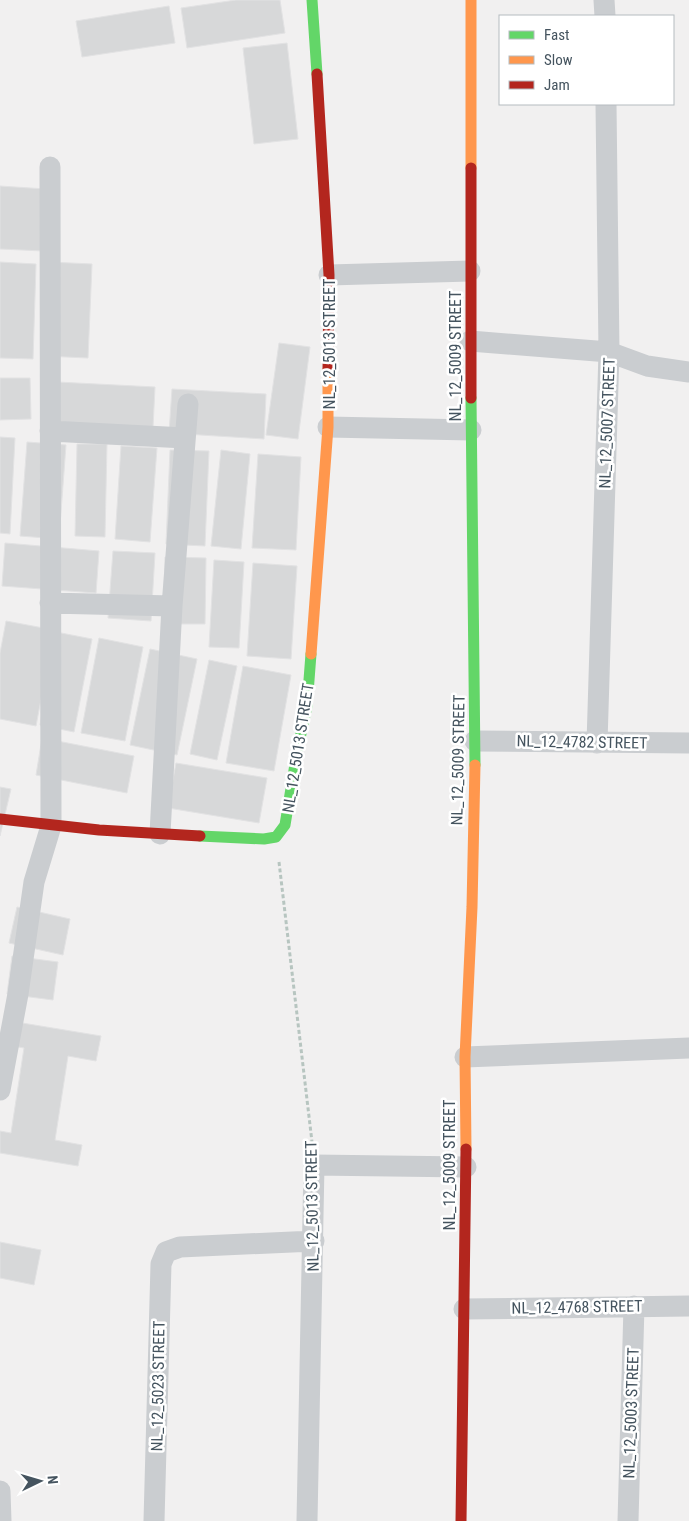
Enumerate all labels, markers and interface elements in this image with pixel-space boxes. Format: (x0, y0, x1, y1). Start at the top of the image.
legend (499, 15, 674, 105)
text: Fast (544, 26, 569, 44)
text: Slow (544, 51, 573, 69)
text: Jam (544, 76, 570, 94)
street label: NL_12_5013 STREET (320, 278, 339, 410)
street label: NL_12_5009 STREET (446, 290, 465, 422)
street label: NL_12_5007 STREET (595, 357, 619, 489)
street label: NL_12_5013 STREET (278, 682, 318, 814)
street label: NL_12_5009 STREET (447, 694, 469, 826)
street label: NL_12_4782 STREET (516, 731, 648, 753)
street label: NL_12_5009 STREET (440, 1099, 459, 1231)
street label: NL_12_5013 STREET (301, 1140, 323, 1272)
street label: NL_12_4768 STREET (511, 1296, 643, 1318)
street label: NL_12_5023 STREET (147, 1320, 169, 1452)
street label: NL_12_5003 STREET (619, 1347, 643, 1479)
north arrow (15, 1456, 65, 1506)
text: N (45, 1475, 61, 1485)

